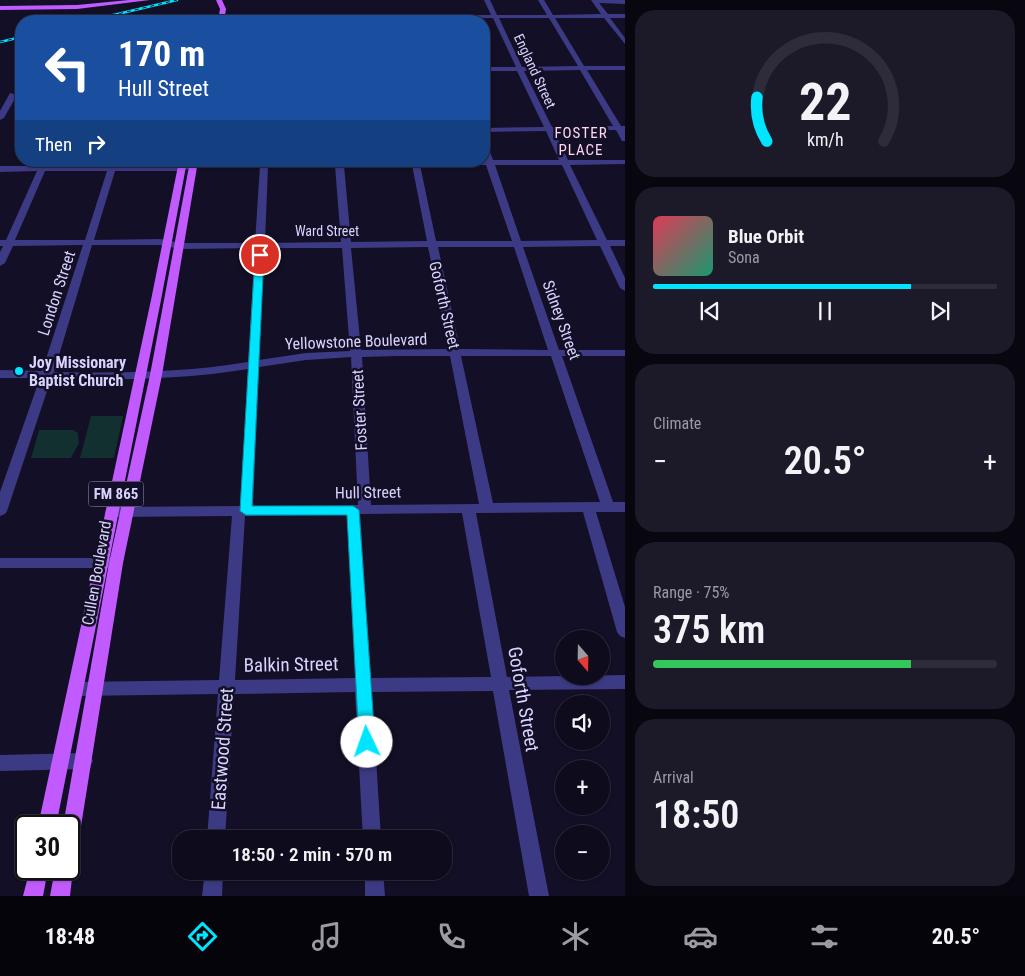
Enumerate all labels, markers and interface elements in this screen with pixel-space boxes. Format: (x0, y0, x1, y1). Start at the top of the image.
street label: England Street (511, 31, 559, 111)
text: 170 m (118, 34, 205, 75)
icon: left (35, 35, 100, 100)
text: 22 (799, 72, 851, 133)
text: Hull Street (118, 76, 209, 101)
district label: FOSTER PLACE (554, 124, 608, 159)
text: km/h (807, 129, 843, 150)
icon: right (82, 130, 110, 158)
text: Then (35, 133, 72, 156)
street label: Ward Street (295, 223, 359, 239)
text: Blue Orbit (728, 225, 804, 248)
pin (239, 234, 281, 276)
icon: arrive (246, 241, 274, 269)
street label: London Street (34, 248, 79, 338)
text: Sona (728, 248, 760, 267)
street label: Goforth Street (425, 259, 464, 351)
street label: Sidney Street (538, 278, 585, 363)
icon: previous (696, 297, 724, 325)
icon: pause (811, 297, 839, 325)
icon: next (926, 297, 954, 325)
street label: Yellowstone Boulevard (284, 330, 428, 353)
place label: Joy Missionary Baptist Church (29, 353, 126, 390)
marker: Joy Missionary Baptist Church (13, 365, 25, 377)
street label: Foster Street (348, 369, 371, 451)
text: Climate (653, 414, 701, 433)
text: 20.5° (784, 439, 866, 483)
text: − (653, 445, 667, 478)
text: + (983, 445, 997, 478)
road number: FM 865 (88, 482, 144, 506)
street label: Hull Street (335, 482, 402, 503)
street label: Cullen Boulevard (78, 519, 115, 627)
text: Range · 75% (653, 583, 729, 602)
text: 375 km (653, 608, 765, 652)
north arrow (555, 630, 610, 685)
map controls (555, 630, 610, 880)
street label: Goforth Street (503, 645, 544, 753)
street label: Balkin Street (243, 652, 339, 677)
street label: Eastwood Street (207, 687, 238, 811)
button: sound (555, 695, 610, 750)
position arrow (340, 715, 392, 767)
button: + (555, 760, 610, 815)
text: Arrival (653, 768, 694, 787)
text: 18:50 (653, 793, 739, 837)
speed limit sign: 30 (15, 815, 80, 880)
button: − (555, 825, 610, 880)
text: 18:50 · 2 min · 570 m (232, 843, 392, 866)
icon: directions (185, 919, 220, 954)
icon: music (309, 919, 344, 954)
icon: phone (434, 919, 469, 954)
icon: climate (558, 919, 593, 954)
icon: car (683, 919, 718, 954)
icon: filters (807, 919, 842, 954)
text: 18:48 (45, 924, 95, 949)
text: 20.5° (932, 924, 980, 949)

